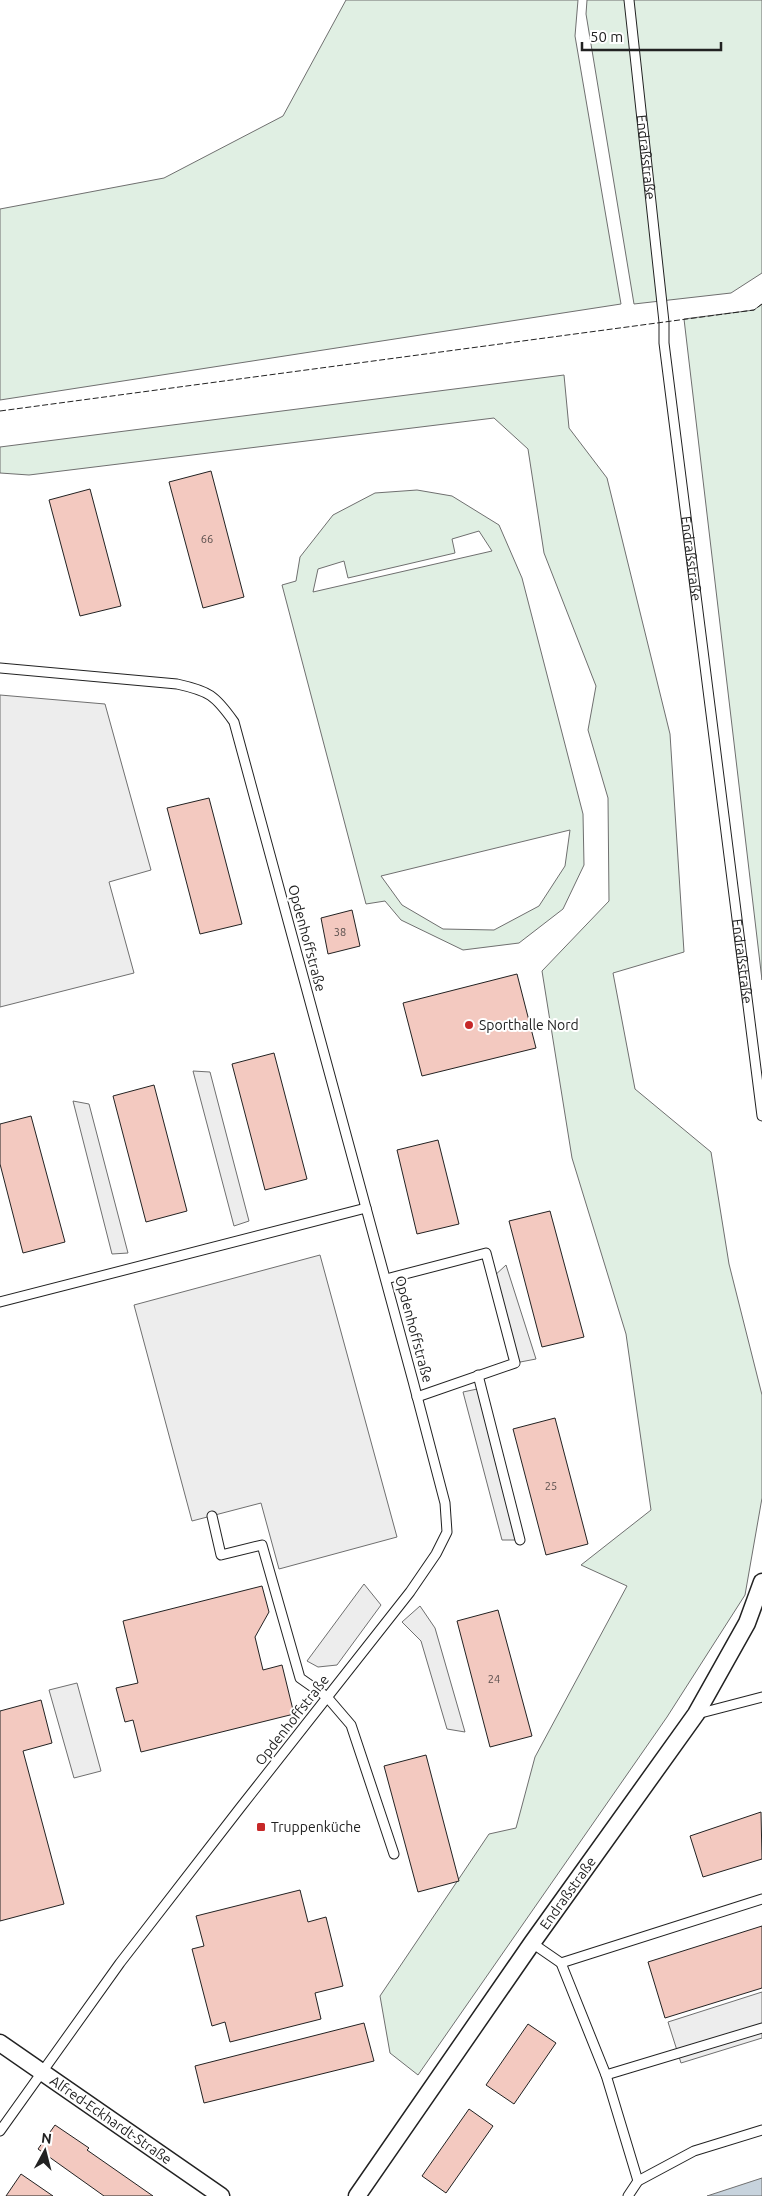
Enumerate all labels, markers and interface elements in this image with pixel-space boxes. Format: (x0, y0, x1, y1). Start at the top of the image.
scale bar (582, 20, 721, 52)
text: 50 m (590, 28, 623, 45)
street label: Endraßstraße (634, 114, 659, 200)
street label: Endraßstraße (678, 515, 705, 602)
house number: 66 (201, 533, 213, 545)
street label: Opdenhoffstraße (285, 883, 329, 993)
street label: Endraßstraße (729, 918, 756, 1004)
house number: 38 (334, 926, 346, 938)
place label: Sporthalle Nord (479, 1017, 579, 1033)
marker: Sporthalle Nord (463, 1019, 475, 1031)
street label: Opdenhoffstraße (392, 1274, 436, 1384)
house number: 25 (545, 1480, 557, 1492)
street label: Opdenhoffstraße (252, 1672, 332, 1768)
house number: 24 (488, 1673, 500, 1685)
place label: Truppenküche (271, 1819, 361, 1835)
marker: Truppenküche (255, 1821, 267, 1833)
street label: Endraßstraße (536, 1854, 599, 1932)
street label: Alfred-Eckhardt-Straße (47, 2072, 175, 2167)
north arrow (20, 2126, 70, 2176)
text: N (40, 2130, 53, 2147)

